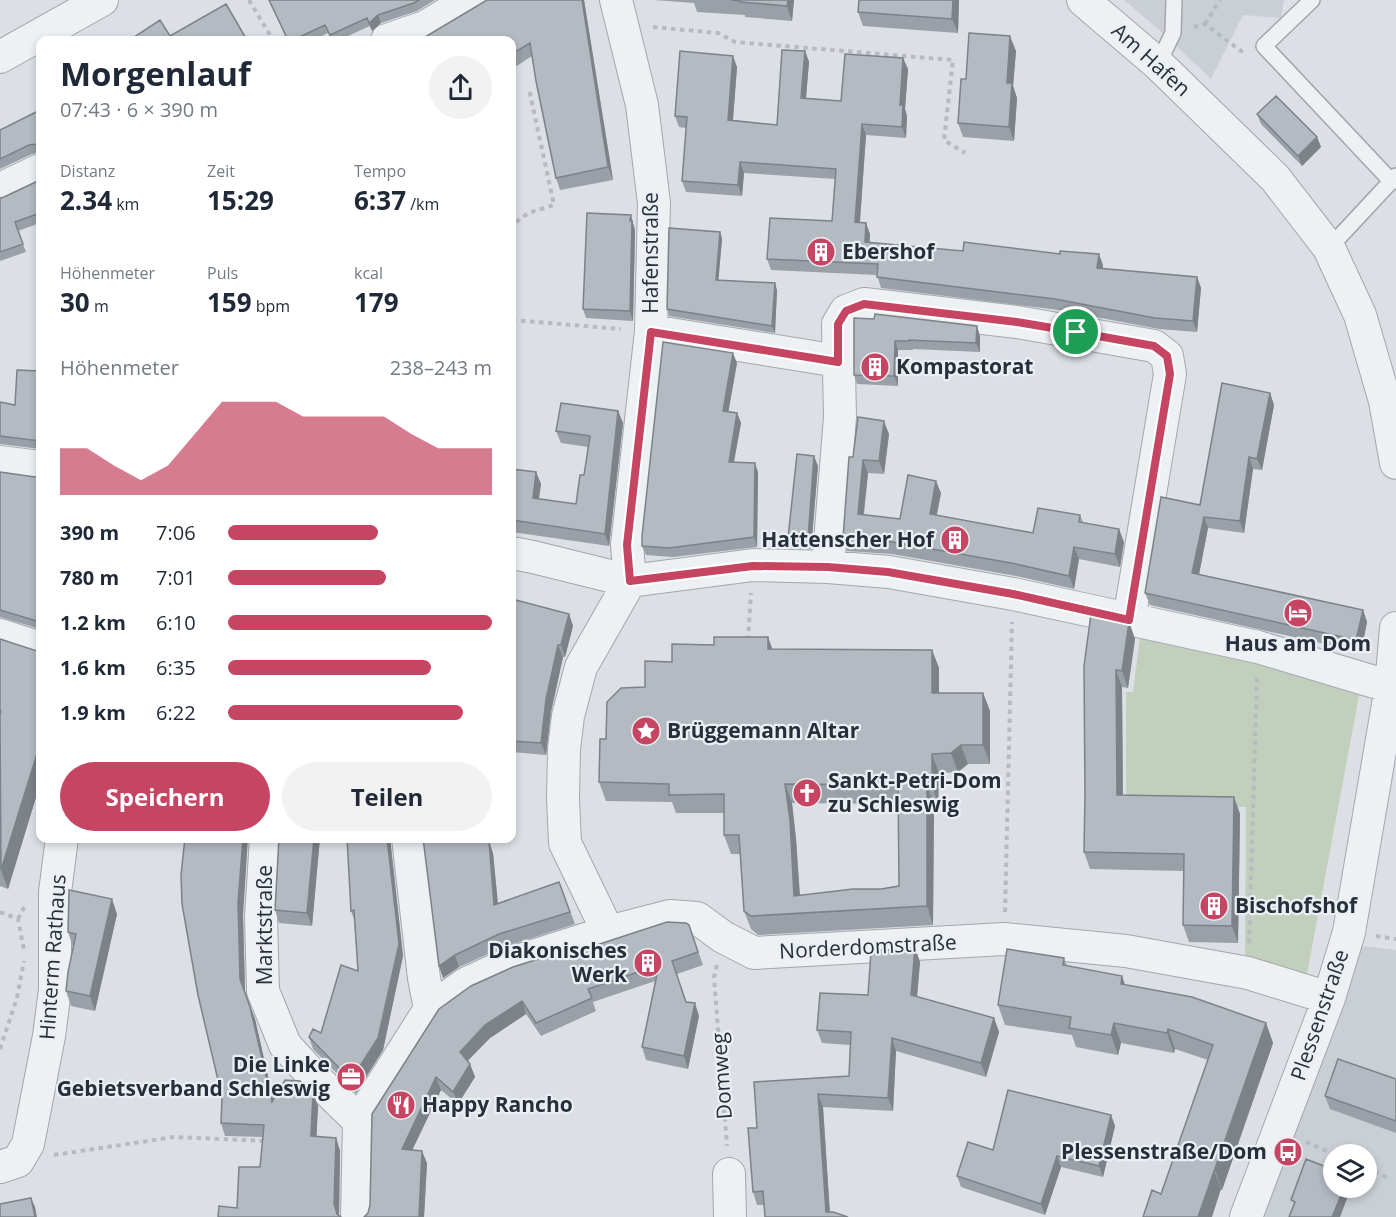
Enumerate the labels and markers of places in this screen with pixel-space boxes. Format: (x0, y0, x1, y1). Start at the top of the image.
building icon: Ebershof (805, 236, 837, 268)
place label: Ebershof (842, 237, 936, 265)
pin (1050, 306, 1101, 357)
building icon: Kompastorat (859, 351, 891, 383)
place label: Kompastorat (896, 352, 1033, 380)
building icon: Hattenscher Hof (939, 524, 971, 556)
place label: Hattenscher Hof (761, 525, 936, 553)
hotel icon: Haus am Dom (1282, 597, 1314, 629)
place label: Haus am Dom (1225, 629, 1371, 657)
place icon: Brüggemann Altar (630, 715, 662, 747)
place label: Brüggemann Altar (667, 716, 860, 744)
place label: Sankt-Petri-Dom zu Schleswig (828, 766, 1002, 818)
church icon: Sankt-Petri-Dom zu Schleswig (791, 777, 823, 809)
building icon: Bischofshof (1198, 890, 1230, 922)
place label: Bischofshof (1235, 891, 1359, 919)
place label: Diakonisches Werk (488, 936, 628, 988)
building icon: Diakonisches Werk (632, 947, 664, 979)
place label: Die Linke Gebietsverband Schleswig (57, 1050, 330, 1102)
office icon: Die Linke Gebietsverband Schleswig (335, 1061, 367, 1093)
restaurant icon: Happy Rancho (385, 1089, 417, 1121)
place label: Happy Rancho (422, 1090, 573, 1118)
bus stop icon: Plessenstraße/Dom (1272, 1136, 1304, 1168)
place label: Plessenstraße/Dom (1061, 1137, 1267, 1165)

